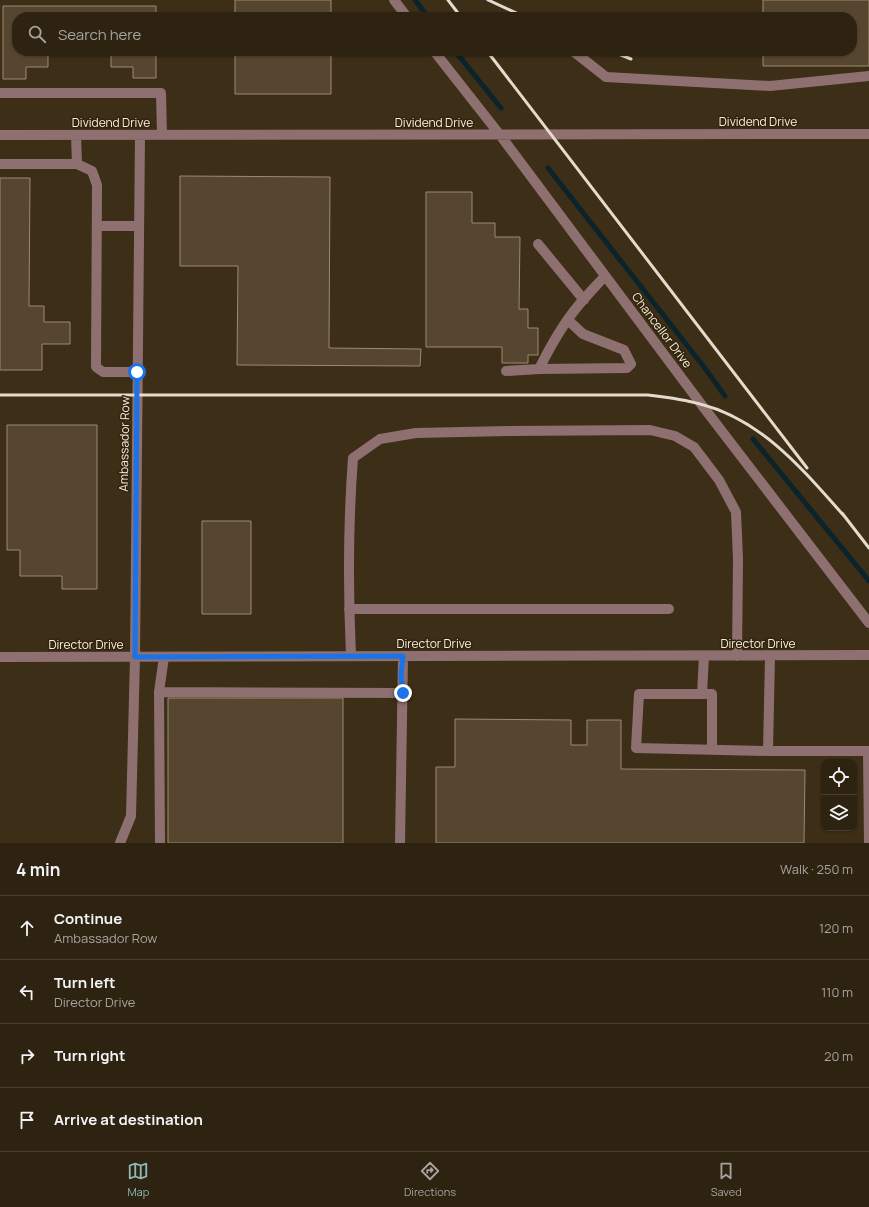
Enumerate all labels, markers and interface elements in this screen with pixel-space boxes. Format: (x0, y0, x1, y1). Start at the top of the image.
search box (12, 12, 857, 56)
icon: search (26, 23, 48, 45)
text: Search here (58, 24, 141, 45)
street label: Dividend Drive (719, 113, 797, 130)
street label: Dividend Drive (72, 114, 150, 131)
street label: Dividend Drive (395, 114, 473, 131)
street label: Chancellor Drive (628, 289, 696, 371)
route start (128, 363, 146, 381)
street label: Ambassador Row (115, 396, 133, 492)
street label: Director Drive (396, 635, 472, 652)
street label: Director Drive (720, 635, 796, 652)
street label: Director Drive (48, 636, 124, 653)
route end (394, 684, 412, 702)
map controls (821, 759, 857, 831)
button: locate (821, 759, 857, 795)
button: layers (821, 795, 857, 831)
text: 4 min (16, 858, 60, 881)
text: Walk · 250 m (780, 860, 853, 878)
text: Continue (54, 908, 122, 929)
icon: ahead (16, 917, 38, 939)
text: 120 m (819, 919, 853, 937)
text: Ambassador Row (54, 929, 157, 947)
text: Turn left (54, 972, 116, 993)
icon: left (16, 981, 38, 1003)
text: 110 m (821, 983, 853, 1001)
text: Director Drive (54, 993, 135, 1011)
icon: right (16, 1045, 38, 1067)
text: Turn right (54, 1045, 125, 1066)
text: 20 m (824, 1047, 853, 1065)
icon: arrive (16, 1109, 38, 1131)
text: Arrive at destination (54, 1109, 203, 1130)
tab: Map (127, 1160, 149, 1199)
tab: Directions (404, 1160, 456, 1199)
tab: Saved (711, 1160, 742, 1199)

